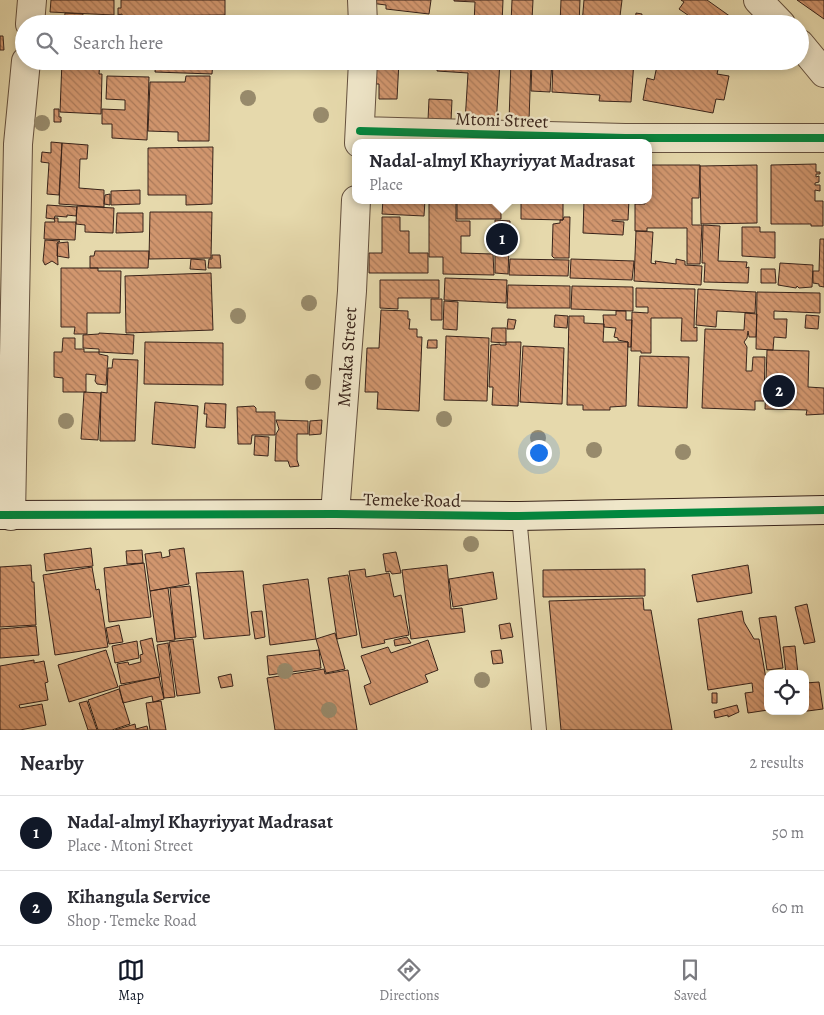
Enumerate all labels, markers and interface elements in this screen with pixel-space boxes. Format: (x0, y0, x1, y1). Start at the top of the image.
search box (15, 15, 809, 70)
icon: search (33, 29, 61, 57)
text: Search here (73, 30, 163, 56)
street label: Mtoni Street (455, 106, 549, 134)
popup (352, 139, 652, 204)
text: Nadal-almyl Khayriyyat Madrasat (369, 148, 635, 174)
text: Place (369, 174, 403, 196)
pin: 1 (486, 220, 518, 258)
street label: Mwaka Street (332, 306, 362, 408)
pin: 2 (763, 372, 795, 410)
your location (526, 440, 552, 466)
street label: Temeke Road (363, 487, 461, 513)
map controls (764, 670, 809, 715)
button: locate (764, 670, 809, 715)
text: Nearby (20, 749, 83, 777)
text: 2 results (749, 752, 804, 774)
text: Nadal-almyl Khayriyyat Madrasat (67, 809, 333, 835)
text: 1 (33, 822, 39, 844)
text: 50 m (772, 822, 804, 844)
text: Place · Mtoni Street (67, 835, 193, 857)
text: Kihangula Service (67, 884, 211, 910)
text: 2 (32, 897, 40, 919)
text: 60 m (772, 897, 804, 919)
text: Shop · Temeke Road (67, 910, 197, 932)
tab: Map (117, 956, 145, 1005)
tab: Directions (379, 956, 439, 1005)
tab: Saved (674, 956, 707, 1005)

